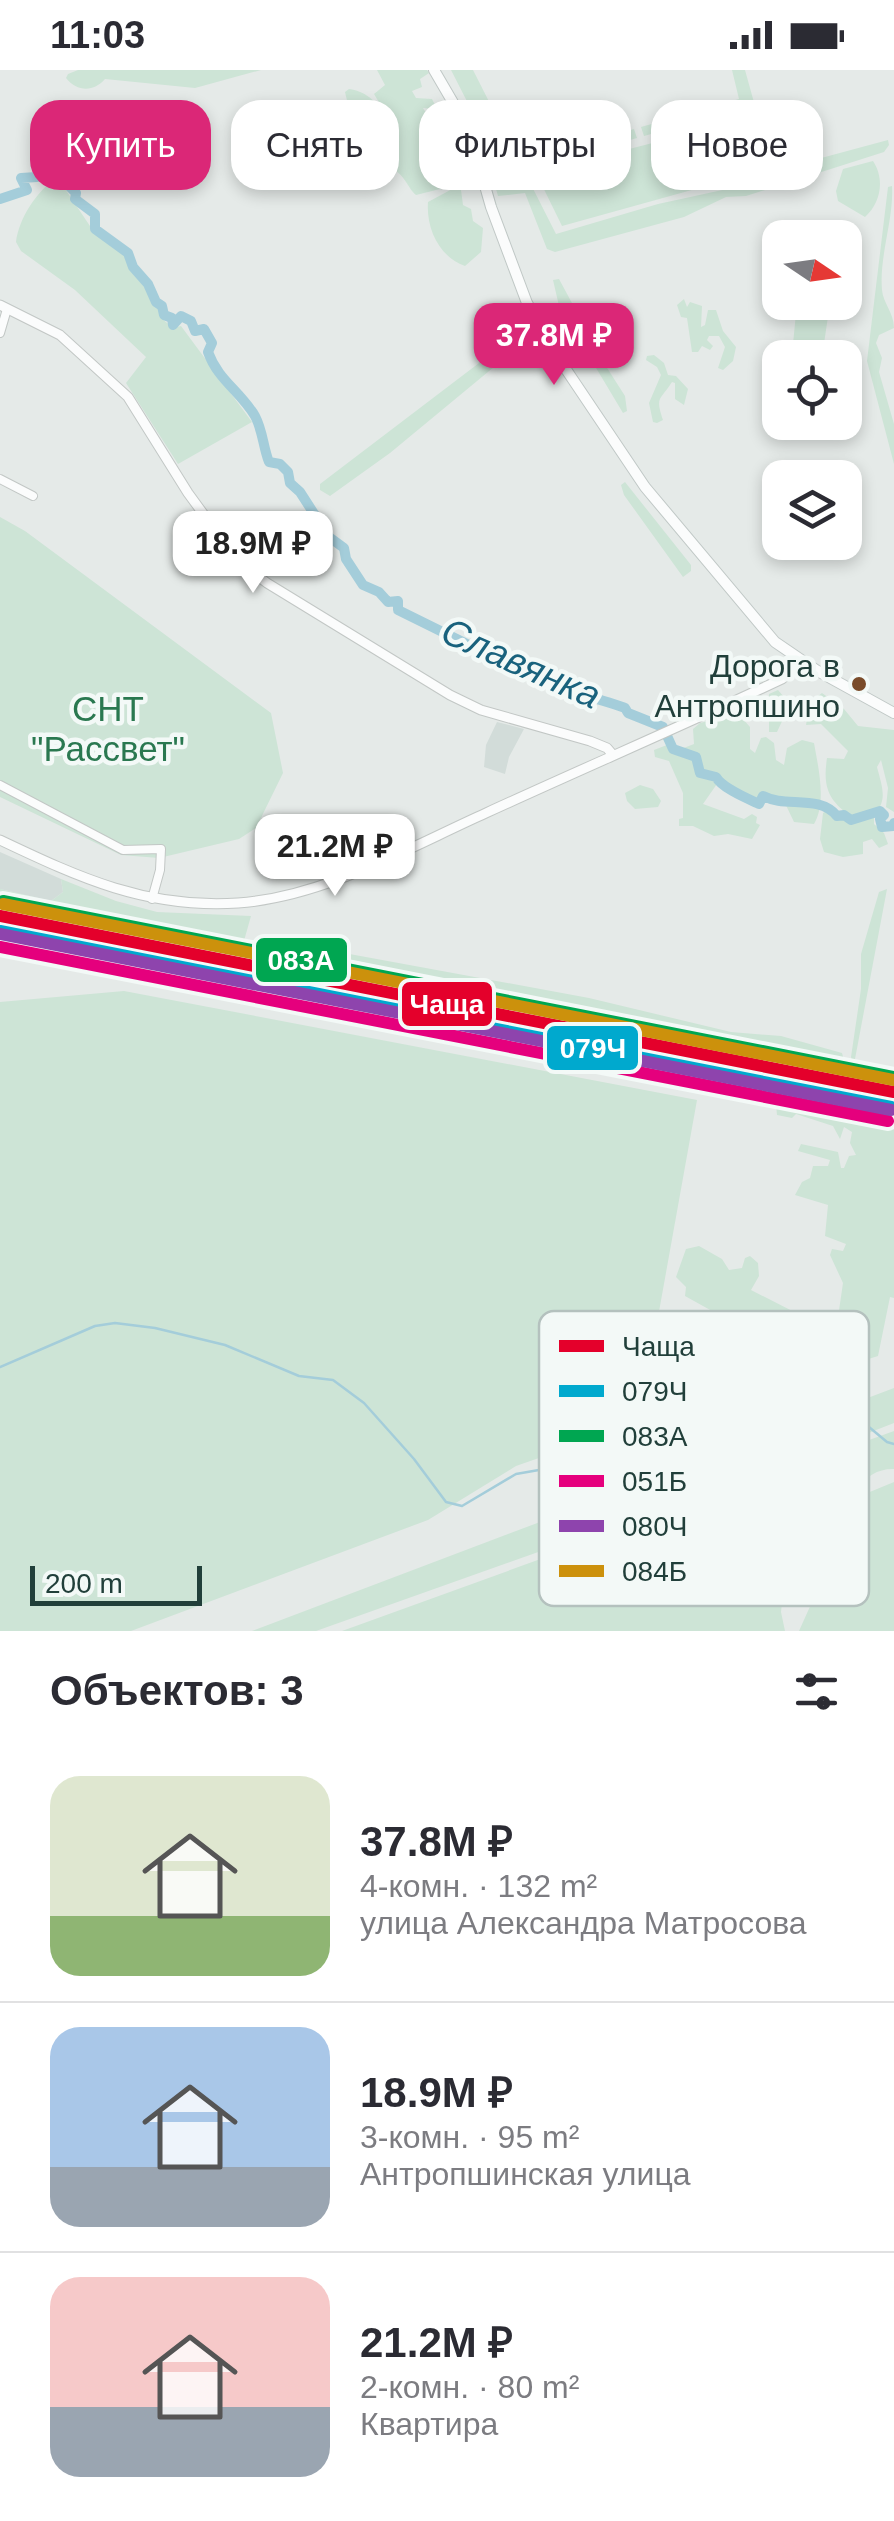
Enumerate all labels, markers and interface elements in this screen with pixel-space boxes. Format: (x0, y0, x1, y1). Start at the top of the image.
text: 11:03 (50, 14, 145, 56)
chip: Купить (30, 100, 211, 190)
chip: Снять (231, 100, 399, 190)
chip: Фильтры (419, 100, 631, 190)
chip: Новое (651, 100, 823, 190)
north arrow (762, 220, 862, 320)
map controls (762, 220, 862, 560)
pin: 37.8M ₽ (462, 303, 646, 388)
text: 37.8M ₽ (496, 317, 612, 353)
button: locate (762, 340, 862, 440)
button: layers (762, 460, 862, 560)
pin: 18.9M ₽ (161, 511, 345, 596)
text: 18.9M ₽ (195, 525, 311, 561)
water label: Славянка (435, 609, 607, 717)
place label: Дорога в Антропшино (654, 648, 840, 724)
marker: Дорога в Антропшино (849, 674, 869, 694)
park label: СНТ "Рассвет" (31, 689, 185, 768)
pin: 21.2M ₽ (243, 814, 427, 899)
text: 21.2M ₽ (277, 828, 393, 864)
line badge: 083А (254, 936, 349, 984)
text: 083А (268, 945, 334, 976)
line badge: Чаща (400, 980, 494, 1028)
text: Чаща (410, 989, 485, 1020)
line badge: 079Ч (545, 1024, 640, 1072)
text: 079Ч (560, 1033, 626, 1064)
legend (539, 1311, 869, 1606)
text: Чаща (622, 1331, 695, 1362)
text: 079Ч (622, 1376, 687, 1407)
text: 083А (622, 1421, 688, 1452)
text: 051Б (622, 1466, 687, 1497)
text: 080Ч (622, 1511, 687, 1542)
text: 084Б (622, 1556, 687, 1587)
scale bar (30, 1561, 202, 1606)
text: 200 m (45, 1568, 123, 1599)
icon: filters (789, 1664, 844, 1719)
text: Объектов: 3 (50, 1667, 304, 1714)
icon: home (130, 1816, 250, 1936)
text: 37.8M ₽ (360, 1818, 513, 1865)
text: 4-комн. · 132 m² (360, 1868, 597, 1904)
text: улица Александра Матросова (360, 1905, 807, 1941)
icon: home (130, 2067, 250, 2187)
text: 18.9M ₽ (360, 2069, 513, 2116)
text: 3-комн. · 95 m² (360, 2119, 579, 2155)
text: Антропшинская улица (360, 2156, 691, 2192)
icon: home (130, 2317, 250, 2437)
text: 21.2M ₽ (360, 2319, 513, 2366)
text: 2-комн. · 80 m² (360, 2369, 579, 2405)
text: Квартира (360, 2406, 498, 2442)

